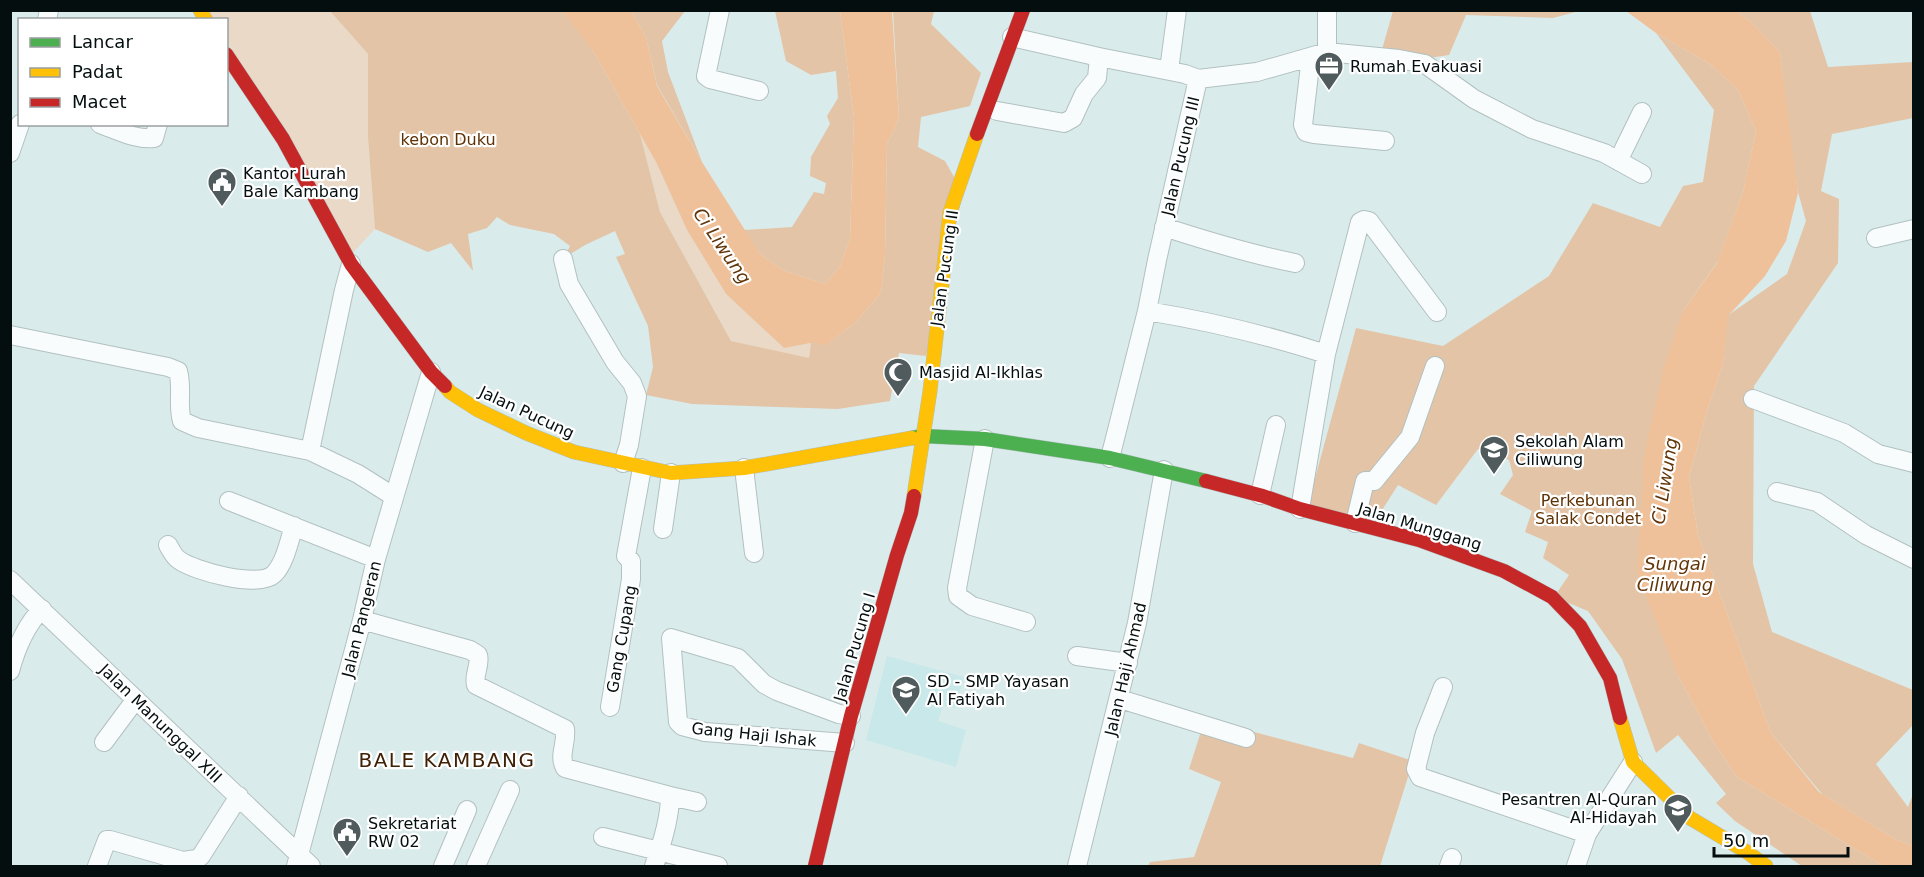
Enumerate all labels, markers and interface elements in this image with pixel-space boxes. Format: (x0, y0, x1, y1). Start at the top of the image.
legend (18, 18, 228, 126)
text: Lancar (72, 31, 133, 52)
office icon: Rumah Evakuasi (1313, 50, 1345, 92)
place label: Rumah Evakuasi (1350, 57, 1482, 76)
text: Padat (72, 61, 123, 82)
text: Macet (72, 91, 127, 112)
street label: Jalan Pucung III (1157, 95, 1203, 219)
park label: kebon Duku (400, 130, 496, 149)
place label: Kantor Lurah Bale Kambang (243, 164, 359, 201)
public building icon: Kantor Lurah Bale Kambang (206, 166, 238, 208)
water label: Ci Liwung (689, 204, 756, 288)
street label: Jalan Pucung II (927, 209, 962, 328)
mosque icon: Masjid Al-Ikhlas (882, 356, 914, 398)
place label: Masjid Al-Ikhlas (919, 363, 1043, 382)
street label: Jalan Pucung (475, 382, 577, 443)
place label: Sekolah Alam Ciliwung (1515, 432, 1624, 469)
school or university icon: Sekolah Alam Ciliwung (1478, 434, 1510, 476)
water label: Ci Liwung (1647, 436, 1682, 526)
park label: Perkebunan Salak Condet (1535, 491, 1641, 528)
street label: Jalan Munggang (1355, 498, 1484, 554)
water label: Sungai Ciliwung (1637, 553, 1713, 595)
street label: Jalan Pangeran (338, 559, 385, 680)
street label: Gang Cupang (603, 584, 640, 694)
street label: Jalan Pucung I (830, 590, 879, 705)
street label: Jalan Haji Ahmad (1101, 600, 1150, 739)
street label: Jalan Manunggal XIII (95, 659, 226, 787)
place label: SD - SMP Yayasan Al Fatiyah (927, 672, 1069, 709)
school or university icon: SD - SMP Yayasan Al Fatiyah (890, 674, 922, 716)
street label: Gang Haji Ishak (690, 718, 818, 751)
district label: BALE KAMBANG (358, 748, 536, 772)
place label: Pesantren Al-Quran Al-Hidayah (1501, 790, 1657, 827)
school or university icon: Pesantren Al-Quran Al-Hidayah (1662, 792, 1694, 834)
place label: Sekretariat RW 02 (368, 814, 457, 851)
public building icon: Sekretariat RW 02 (331, 816, 363, 858)
scale bar (1714, 820, 1848, 858)
text: 50 m (1723, 830, 1769, 851)

